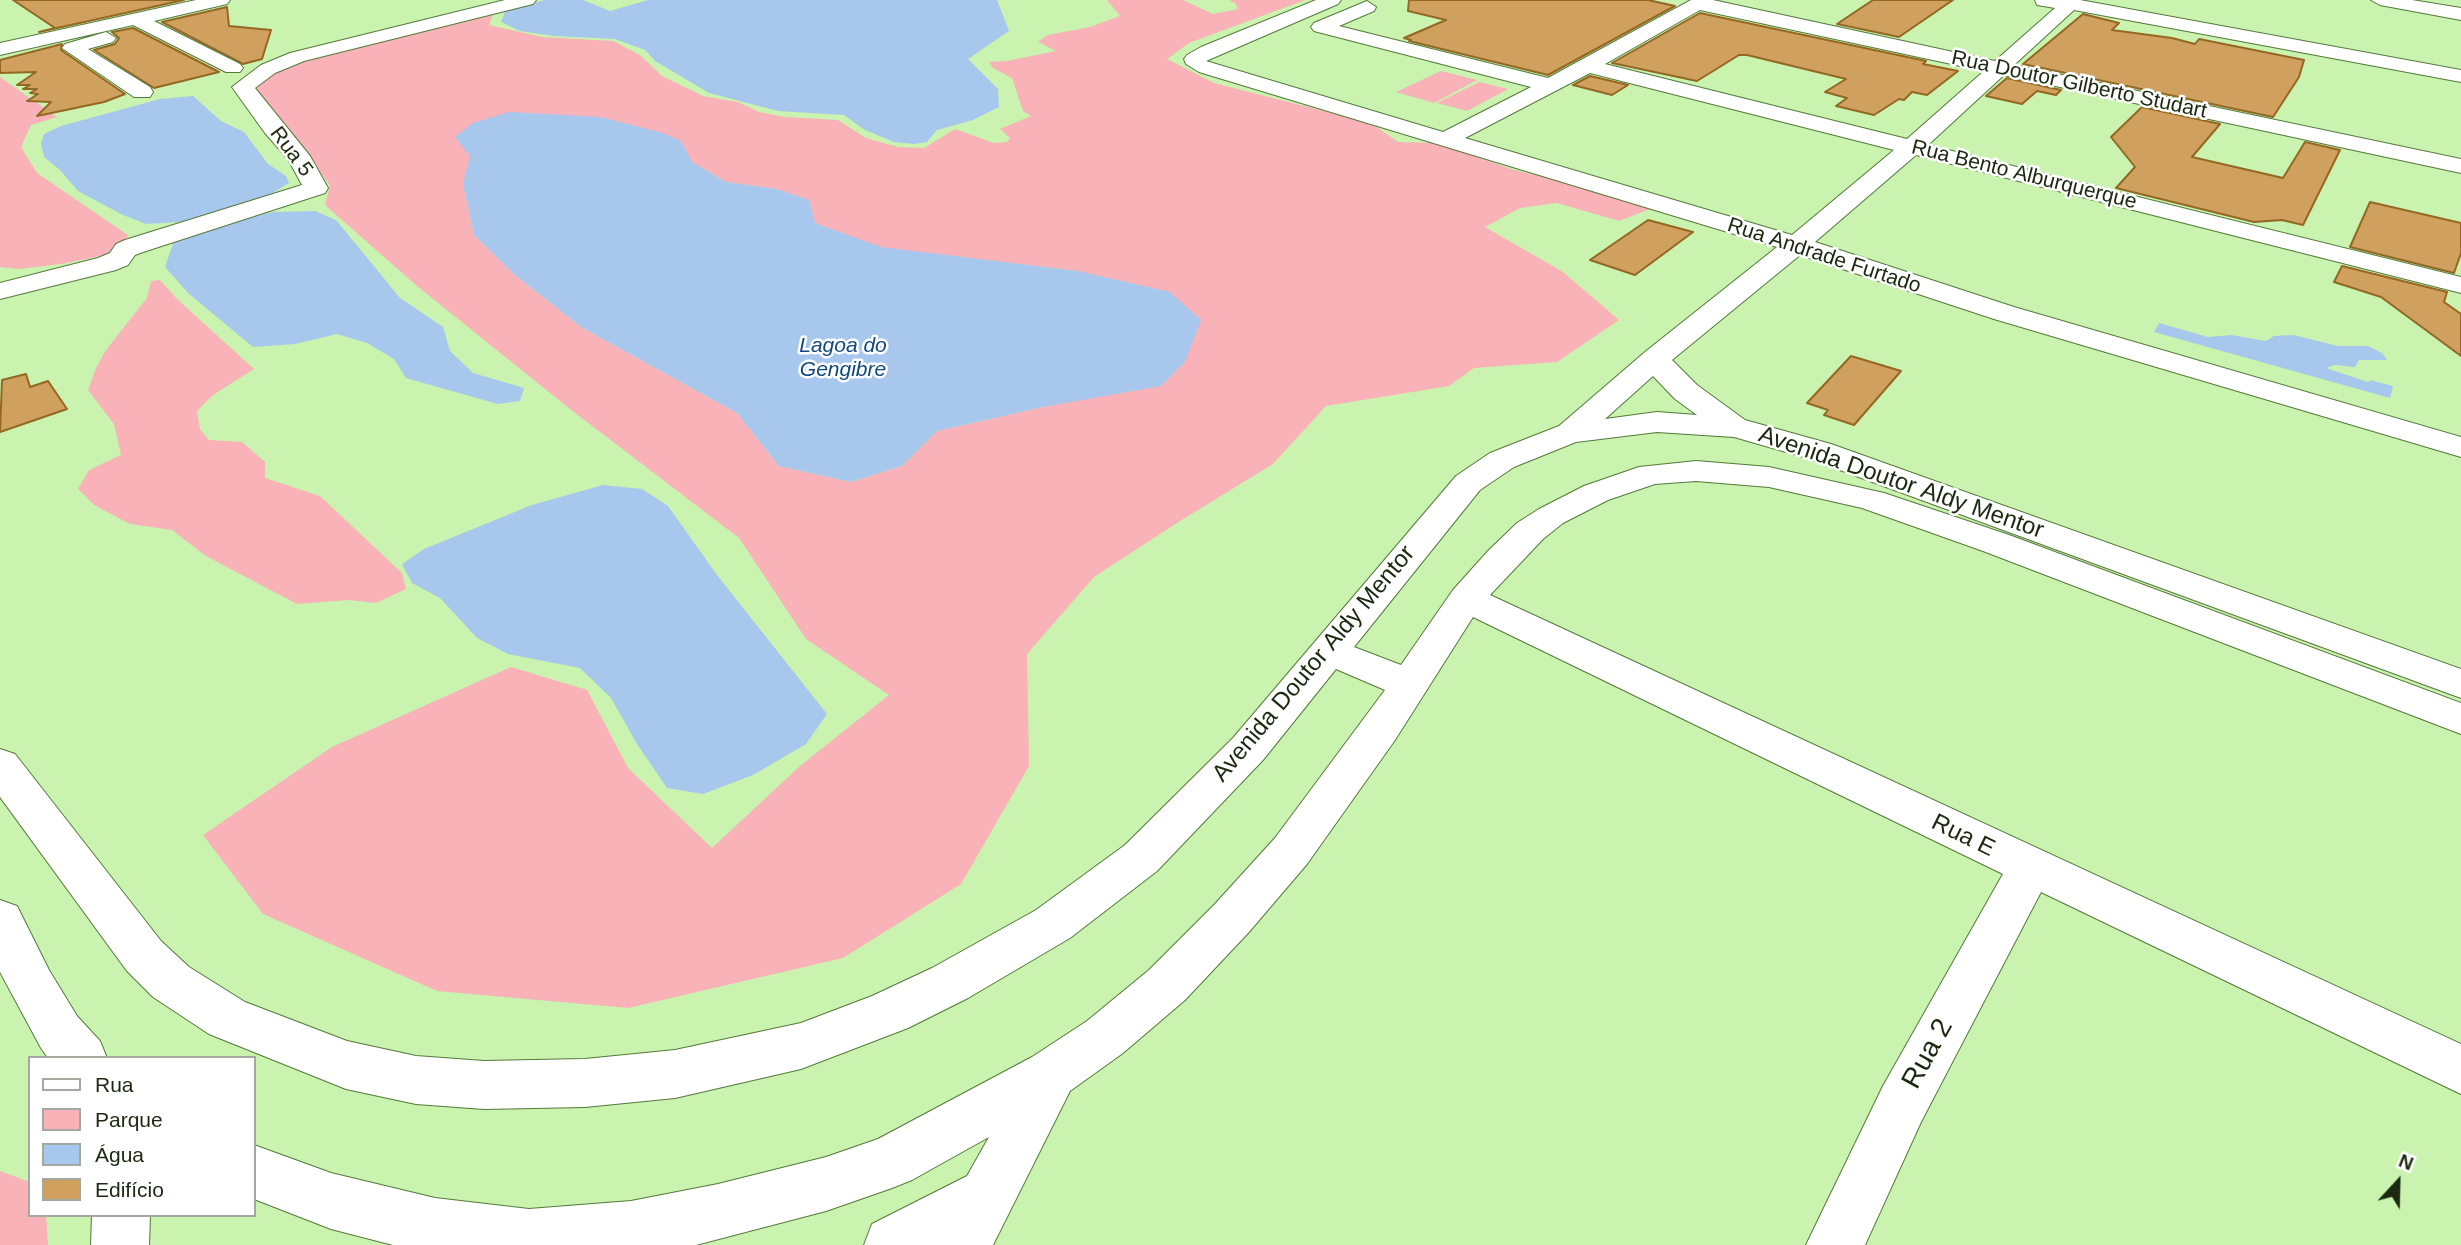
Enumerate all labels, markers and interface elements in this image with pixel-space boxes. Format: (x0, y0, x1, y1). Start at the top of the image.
street label: Rua Doutor Gilberto Studart (1949, 46, 2209, 124)
street label: Rua 5 (264, 122, 318, 182)
street label: Rua Bento Alburquerque (1909, 135, 2139, 215)
street label: Rua Andrade Furtado (1724, 213, 1924, 299)
water label: Lagoa do Gengibre (799, 333, 887, 383)
street label: Avenida Doutor Aldy Mentor (1755, 421, 2047, 545)
street label: Avenida Doutor Aldy Mentor (1207, 540, 1421, 788)
street label: Rua E (1927, 808, 1999, 864)
street label: Rua 2 (1895, 1013, 1961, 1095)
legend (28, 1056, 256, 1217)
text: Rua (95, 1073, 134, 1096)
text: Parque (95, 1108, 163, 1131)
text: Água (95, 1143, 144, 1166)
north arrow (2363, 1147, 2433, 1217)
text: N (2396, 1150, 2416, 1174)
text: Edifício (95, 1178, 164, 1201)

